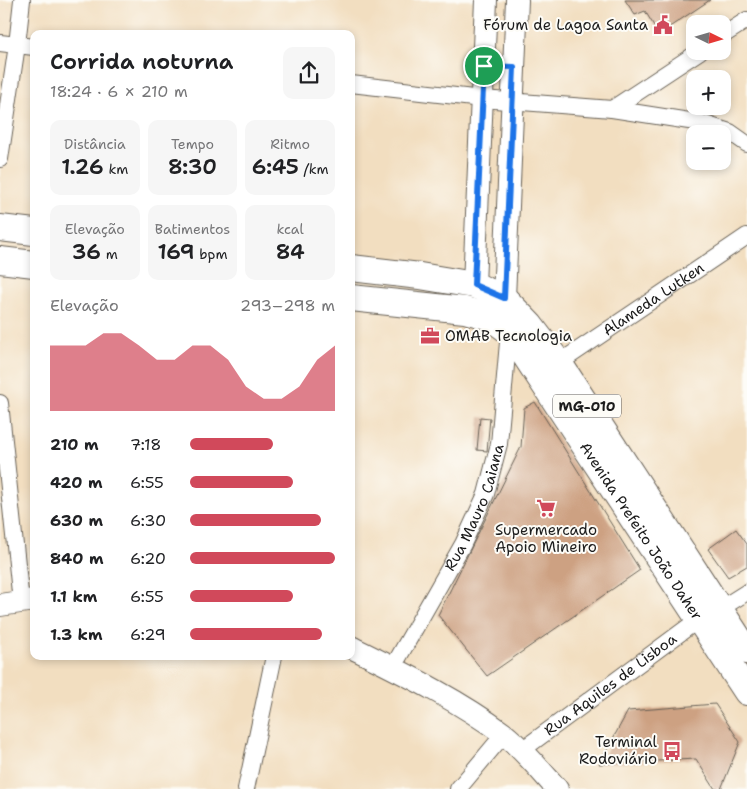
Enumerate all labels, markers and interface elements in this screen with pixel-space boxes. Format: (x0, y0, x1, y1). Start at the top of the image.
public building icon: Fórum de Lagoa Santa (652, 14, 674, 36)
place label: Fórum de Lagoa Santa (483, 15, 649, 35)
north arrow (686, 15, 731, 60)
map controls (686, 15, 731, 170)
pin (463, 45, 505, 87)
text: Corrida noturna (50, 47, 233, 76)
button: share (283, 47, 335, 99)
icon: arrive (470, 52, 498, 80)
button: + (686, 70, 731, 115)
text: 18:24 · 6 × 210 m (50, 81, 188, 102)
button: − (686, 125, 731, 170)
text: Distância (64, 135, 126, 153)
text: Tempo (171, 135, 214, 153)
text: Ritmo (270, 135, 310, 153)
text: 1.26 (61, 153, 104, 181)
text: 8:30 (168, 153, 217, 181)
text: 6:45 (252, 153, 299, 181)
text: km (104, 160, 128, 178)
text: /km (299, 160, 329, 178)
text: Elevação (65, 220, 125, 238)
text: Batimentos (155, 220, 230, 238)
text: kcal (277, 220, 304, 238)
text: 36 (72, 238, 101, 266)
text: 169 (158, 238, 195, 266)
text: 84 (276, 238, 305, 266)
text: m (101, 245, 118, 263)
text: bpm (195, 245, 227, 263)
street label: Alameda Lutken (599, 258, 708, 341)
text: Elevação (50, 295, 119, 316)
text: 293–298 m (240, 295, 335, 316)
office icon: OMAB Tecnologia (419, 325, 441, 347)
place label: OMAB Tecnologia (445, 326, 573, 346)
road number: MG-010 (553, 394, 621, 418)
text: 210 m (50, 434, 99, 455)
text: 7:18 (130, 434, 162, 455)
street label: Avenida Prefeito João Daher (575, 438, 707, 624)
street label: Rua Mauro Caiana (440, 441, 509, 575)
text: 420 m (50, 472, 102, 493)
text: 6:55 (130, 472, 164, 493)
supermarket icon: Supermercado Apoio Mineiro (535, 497, 557, 519)
text: 630 m (50, 510, 103, 531)
text: 6:30 (130, 510, 166, 531)
place label: Supermercado Apoio Mineiro (495, 520, 597, 557)
text: 840 m (50, 548, 103, 569)
text: 6:20 (130, 548, 166, 569)
text: 1.1 km (50, 586, 97, 607)
text: 6:55 (130, 586, 164, 607)
text: 1.3 km (50, 624, 103, 645)
text: 6:29 (130, 624, 166, 645)
street label: Rua Aquiles de Lisboa (540, 629, 681, 740)
place label: Terminal Rodoviário (579, 732, 657, 769)
bus stop icon: Terminal Rodoviário (661, 740, 683, 762)

